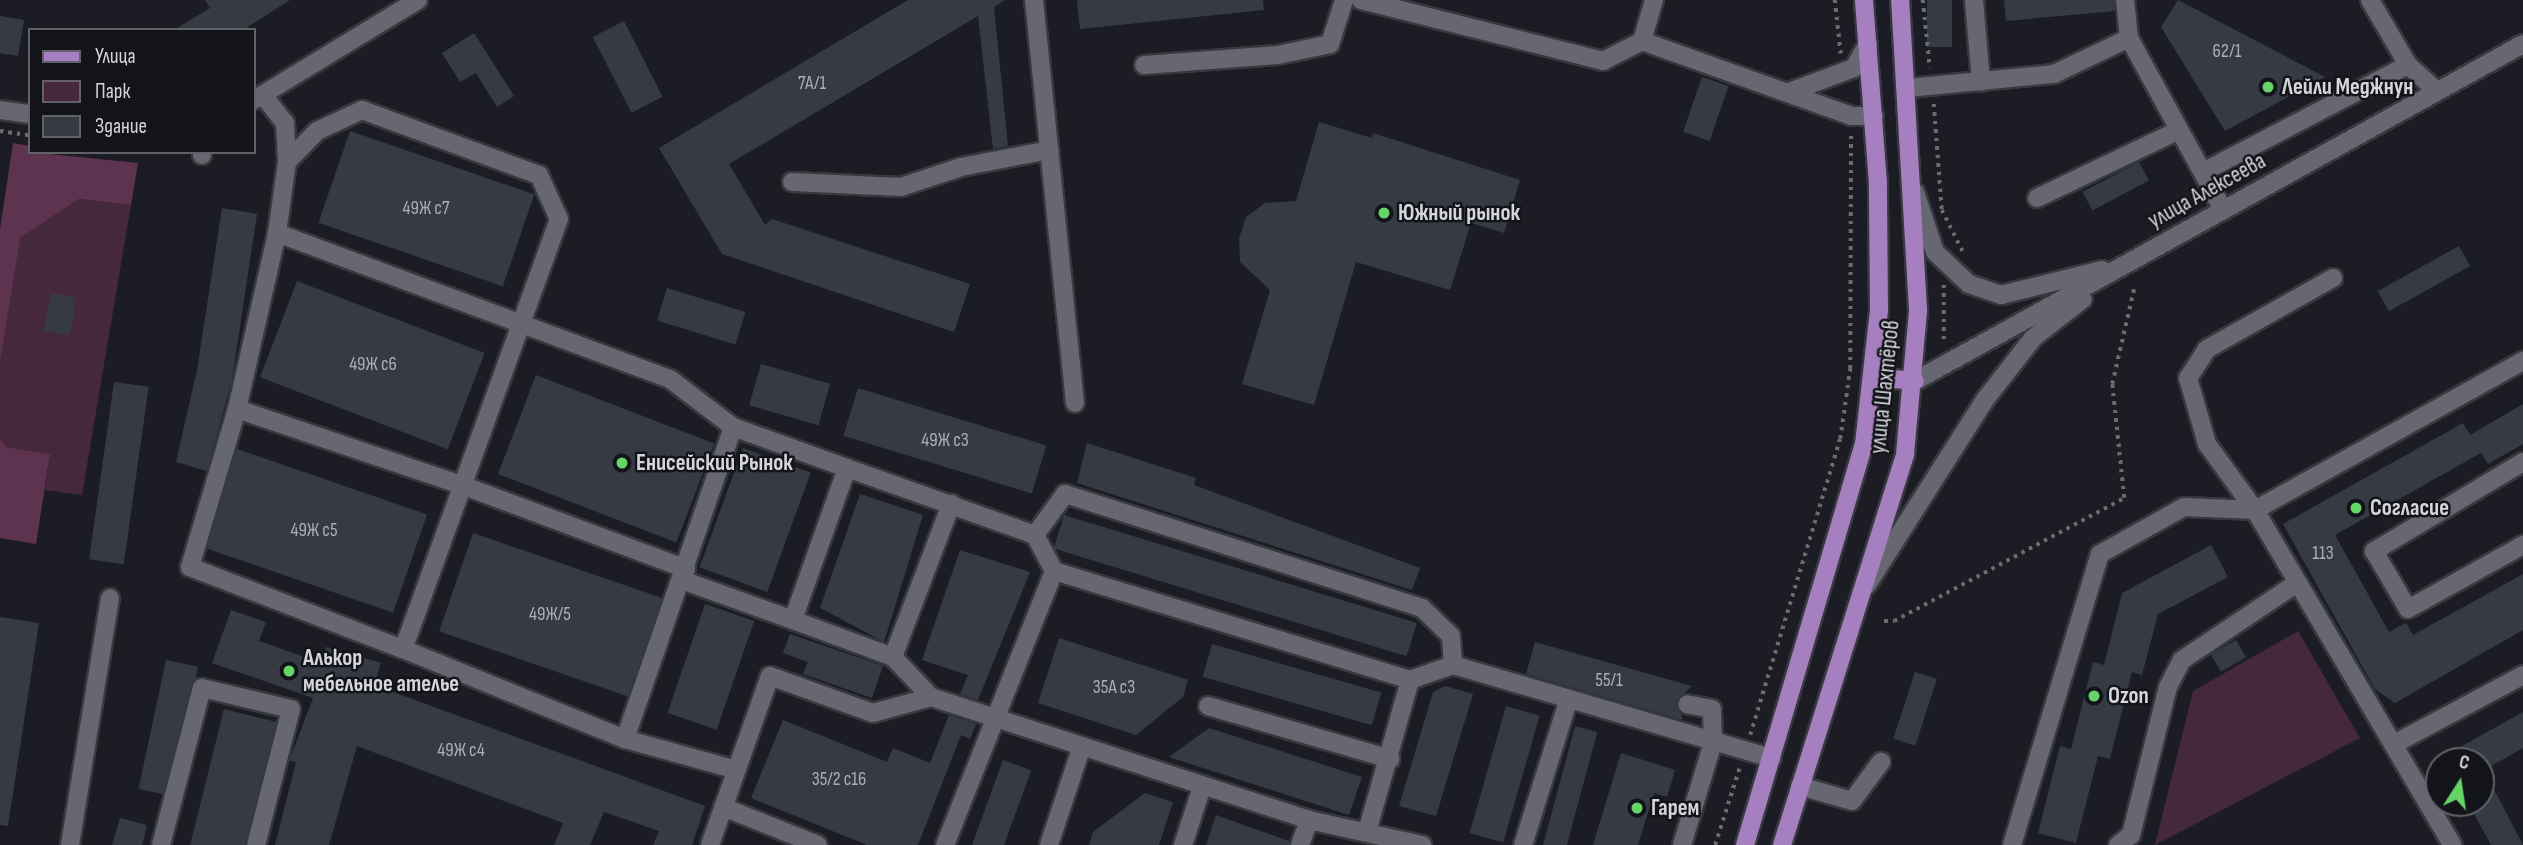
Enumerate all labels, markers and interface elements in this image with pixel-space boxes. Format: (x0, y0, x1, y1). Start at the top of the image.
legend (28, 28, 256, 154)
house number: 62/1 (2213, 41, 2241, 63)
text: Улица (95, 44, 136, 69)
house number: 7А/1 (798, 73, 826, 95)
place label: Лейли Меджнун (2282, 73, 2413, 101)
text: Парк (95, 79, 130, 104)
marker: Лейли Меджнун (2260, 79, 2276, 95)
text: Здание (95, 114, 147, 139)
street label: улица Алексеева (2143, 147, 2271, 235)
house number: 49Ж с7 (402, 198, 450, 220)
place label: Южный рынок (1398, 199, 1520, 227)
marker: Южный рынок (1376, 205, 1392, 221)
street label: улица Шахтёров (1864, 319, 1906, 455)
house number: 49Ж с6 (349, 354, 397, 376)
house number: 49Ж с3 (921, 430, 969, 452)
place label: Енисейский Рынок (636, 449, 793, 477)
marker: Енисейский Рынок (614, 455, 630, 471)
place label: Согласие (2370, 494, 2449, 522)
marker: Согласие (2348, 500, 2364, 516)
house number: 49Ж с5 (290, 520, 338, 542)
house number: 113 (2312, 543, 2334, 565)
house number: 49Ж/5 (529, 604, 571, 626)
place label: Алькор мебельное ателье (303, 644, 459, 698)
marker: Алькор мебельное ателье (281, 663, 297, 679)
house number: 55/1 (1595, 670, 1623, 692)
house number: 35А с3 (1093, 677, 1135, 699)
place label: Ozon (2108, 682, 2149, 710)
marker: Ozon (2086, 688, 2102, 704)
house number: 49Ж с4 (437, 740, 485, 762)
north arrow (2425, 747, 2495, 817)
text: С (2457, 751, 2471, 775)
house number: 35/2 с16 (812, 769, 866, 791)
place label: Гарем (1651, 794, 1699, 822)
marker: Гарем (1629, 800, 1645, 816)

